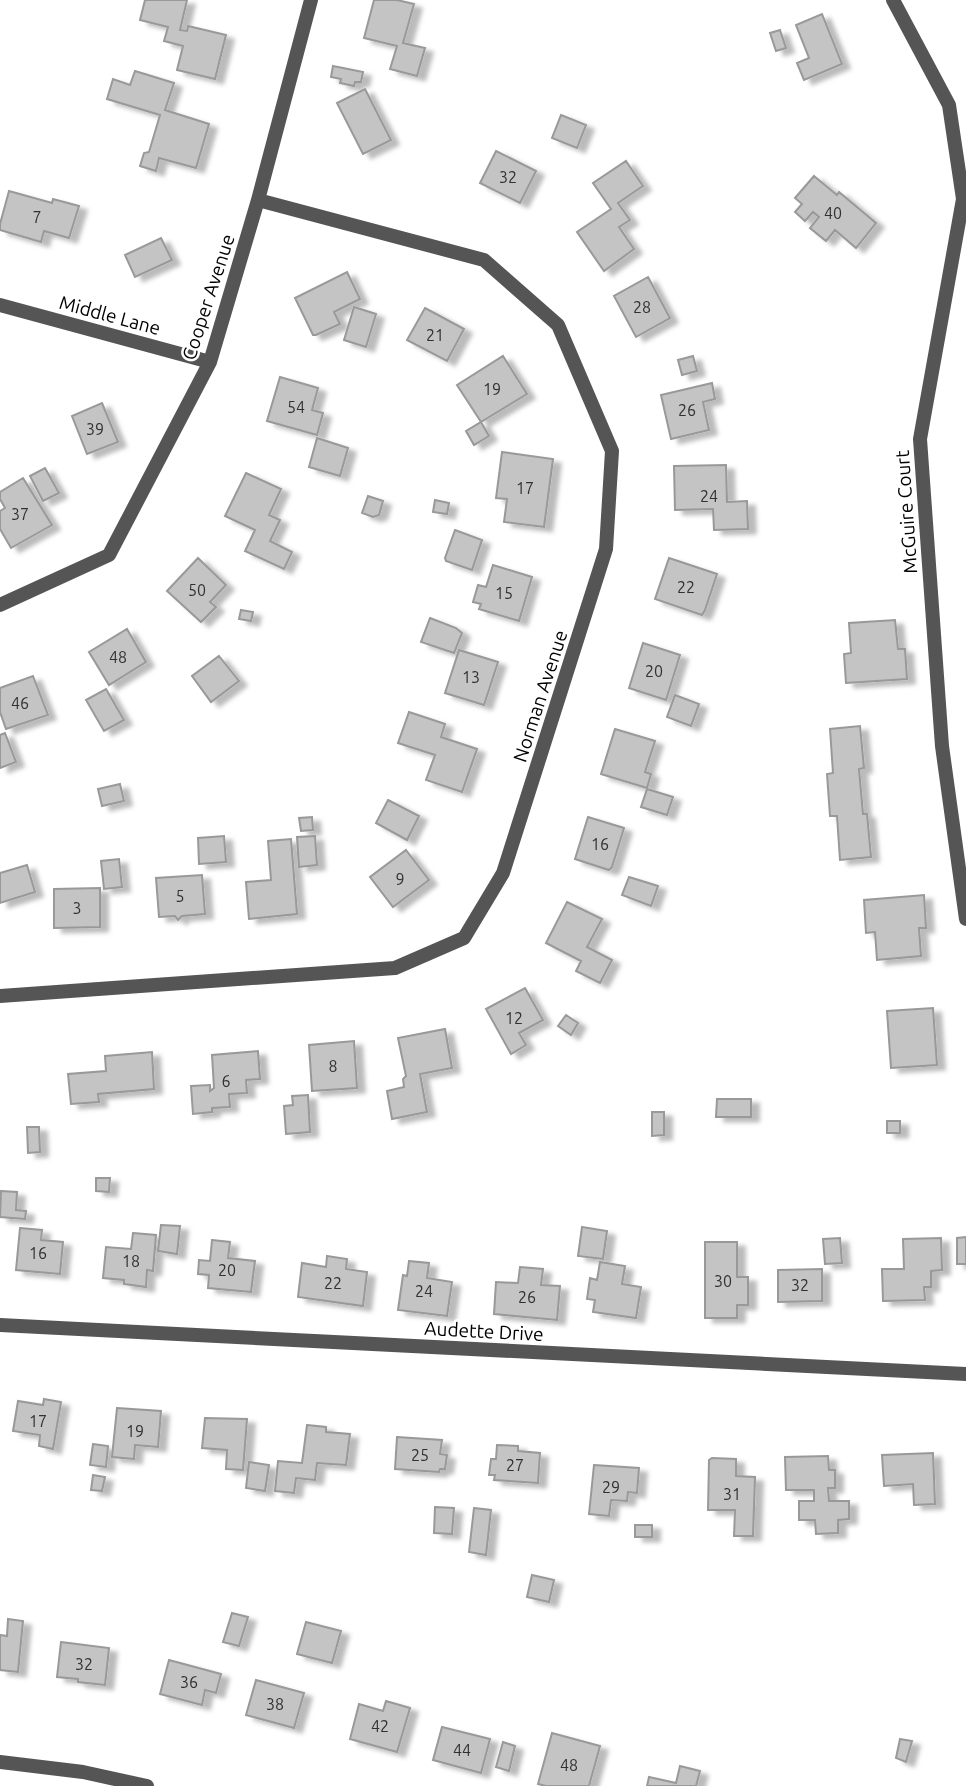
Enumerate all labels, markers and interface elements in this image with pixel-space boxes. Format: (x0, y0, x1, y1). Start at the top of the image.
house number: 32 (499, 168, 517, 186)
house number: 40 (824, 204, 842, 222)
house number: 7 (32, 208, 42, 226)
street label: Cooper Avenue (177, 231, 239, 363)
street label: Middle Lane (57, 291, 163, 339)
house number: 28 (633, 298, 651, 316)
house number: 21 (426, 326, 444, 344)
house number: 19 (483, 380, 501, 398)
house number: 54 (287, 398, 305, 416)
house number: 26 (678, 401, 696, 419)
house number: 39 (86, 420, 104, 438)
street label: McGuire Court (891, 449, 921, 574)
house number: 17 (516, 479, 534, 497)
house number: 24 (700, 487, 718, 505)
house number: 37 (11, 505, 29, 523)
house number: 22 (677, 578, 695, 596)
house number: 50 (188, 581, 206, 599)
house number: 15 (495, 584, 513, 602)
street label: Norman Avenue (508, 627, 572, 765)
house number: 48 (109, 648, 127, 666)
house number: 20 (645, 662, 663, 680)
house number: 13 (462, 668, 480, 686)
house number: 46 (11, 694, 29, 712)
house number: 16 (591, 835, 609, 853)
house number: 9 (395, 870, 405, 888)
house number: 5 (175, 887, 185, 905)
house number: 3 (72, 899, 82, 917)
house number: 12 (505, 1009, 523, 1027)
house number: 8 (328, 1057, 338, 1075)
house number: 6 (221, 1072, 231, 1090)
house number: 16 (29, 1244, 47, 1262)
house number: 18 (122, 1252, 140, 1270)
house number: 20 (218, 1261, 236, 1279)
house number: 30 (714, 1272, 732, 1290)
house number: 22 (324, 1274, 342, 1292)
house number: 32 (791, 1276, 809, 1294)
house number: 24 (415, 1282, 433, 1300)
house number: 26 (518, 1288, 536, 1306)
street label: Audette Drive (424, 1317, 544, 1345)
house number: 17 (29, 1412, 47, 1430)
house number: 19 (126, 1422, 144, 1440)
house number: 25 (411, 1446, 429, 1464)
house number: 27 (506, 1456, 524, 1474)
house number: 29 (602, 1478, 620, 1496)
house number: 31 (723, 1485, 741, 1503)
house number: 32 (75, 1655, 93, 1673)
house number: 36 (180, 1673, 198, 1691)
house number: 38 (266, 1695, 284, 1713)
house number: 42 (371, 1717, 389, 1735)
house number: 44 (453, 1741, 471, 1759)
house number: 48 (560, 1756, 578, 1774)

